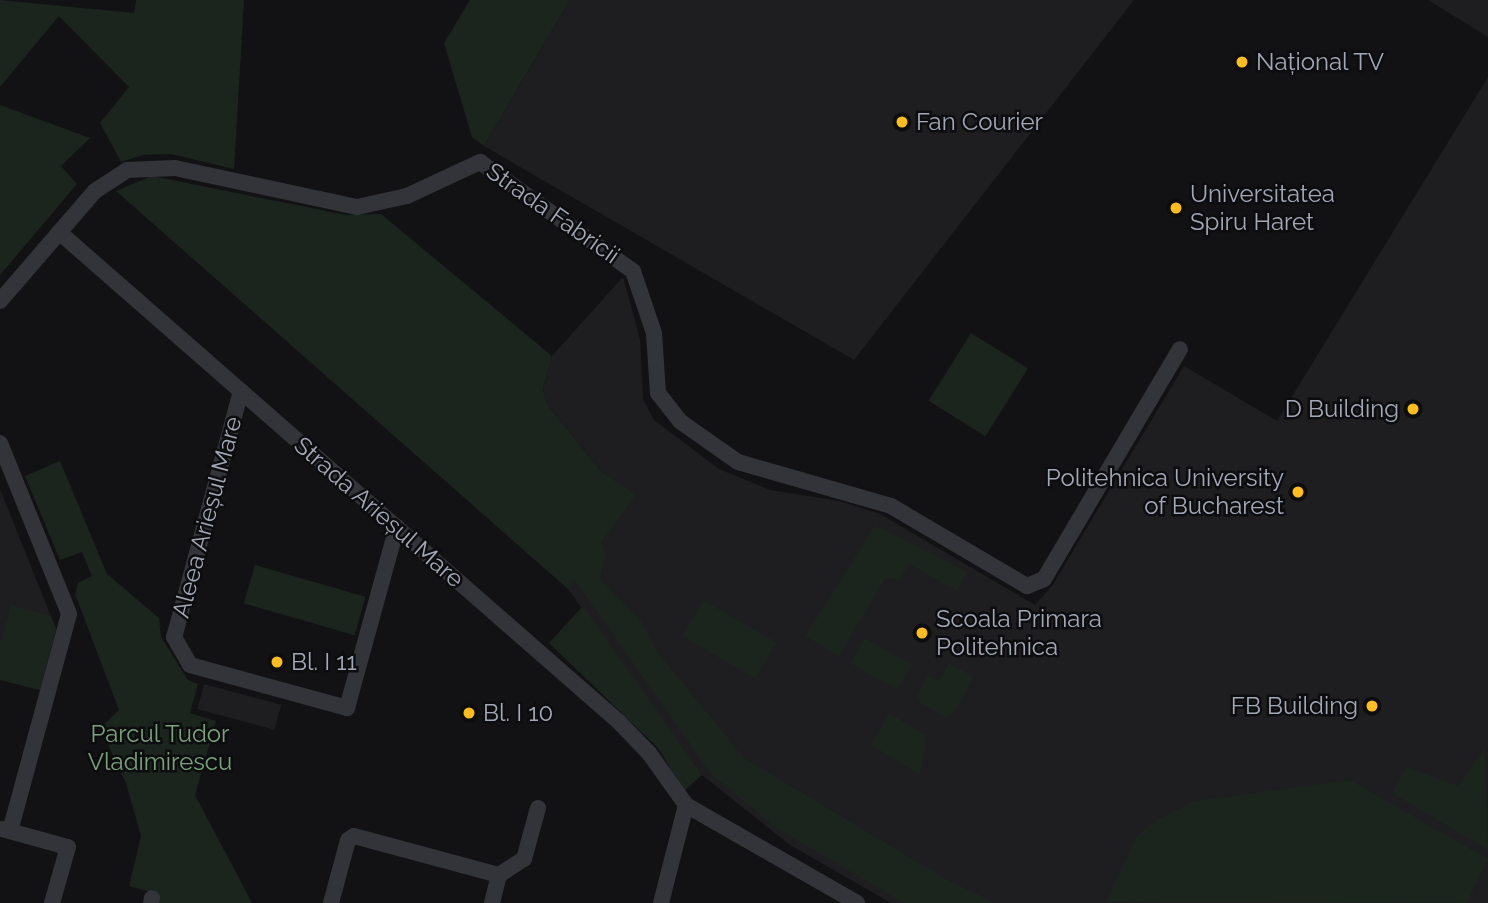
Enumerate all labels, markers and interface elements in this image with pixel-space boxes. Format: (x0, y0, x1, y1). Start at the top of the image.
place label: Național TV (1256, 48, 1386, 76)
marker: Național TV (1234, 54, 1250, 70)
place label: Fan Courier (916, 108, 1043, 136)
marker: Fan Courier (894, 114, 910, 130)
street label: Strada Fabricii (481, 157, 625, 269)
place label: Universitatea Spiru Haret (1190, 180, 1335, 236)
marker: Universitatea Spiru Haret (1168, 200, 1184, 216)
place label: D Building (1285, 395, 1399, 423)
marker: D Building (1405, 401, 1421, 417)
street label: Aleea Arieșul Mare (166, 412, 248, 622)
street label: Strada Arieșul Mare (288, 430, 470, 594)
place label: Politehnica University of Bucharest (1046, 464, 1284, 520)
marker: Politehnica University of Bucharest (1290, 484, 1306, 500)
place label: Scoala Primara Politehnica (936, 605, 1102, 661)
marker: Scoala Primara Politehnica (914, 625, 930, 641)
place label: Bl. I 11 (291, 648, 357, 676)
marker: Bl. I 11 (269, 654, 285, 670)
place label: FB Building (1231, 692, 1358, 720)
marker: FB Building (1364, 698, 1380, 714)
place label: Bl. I 10 (483, 699, 553, 727)
marker: Bl. I 10 (461, 705, 477, 721)
park label: Parcul Tudor Vladimirescu (88, 720, 232, 776)

